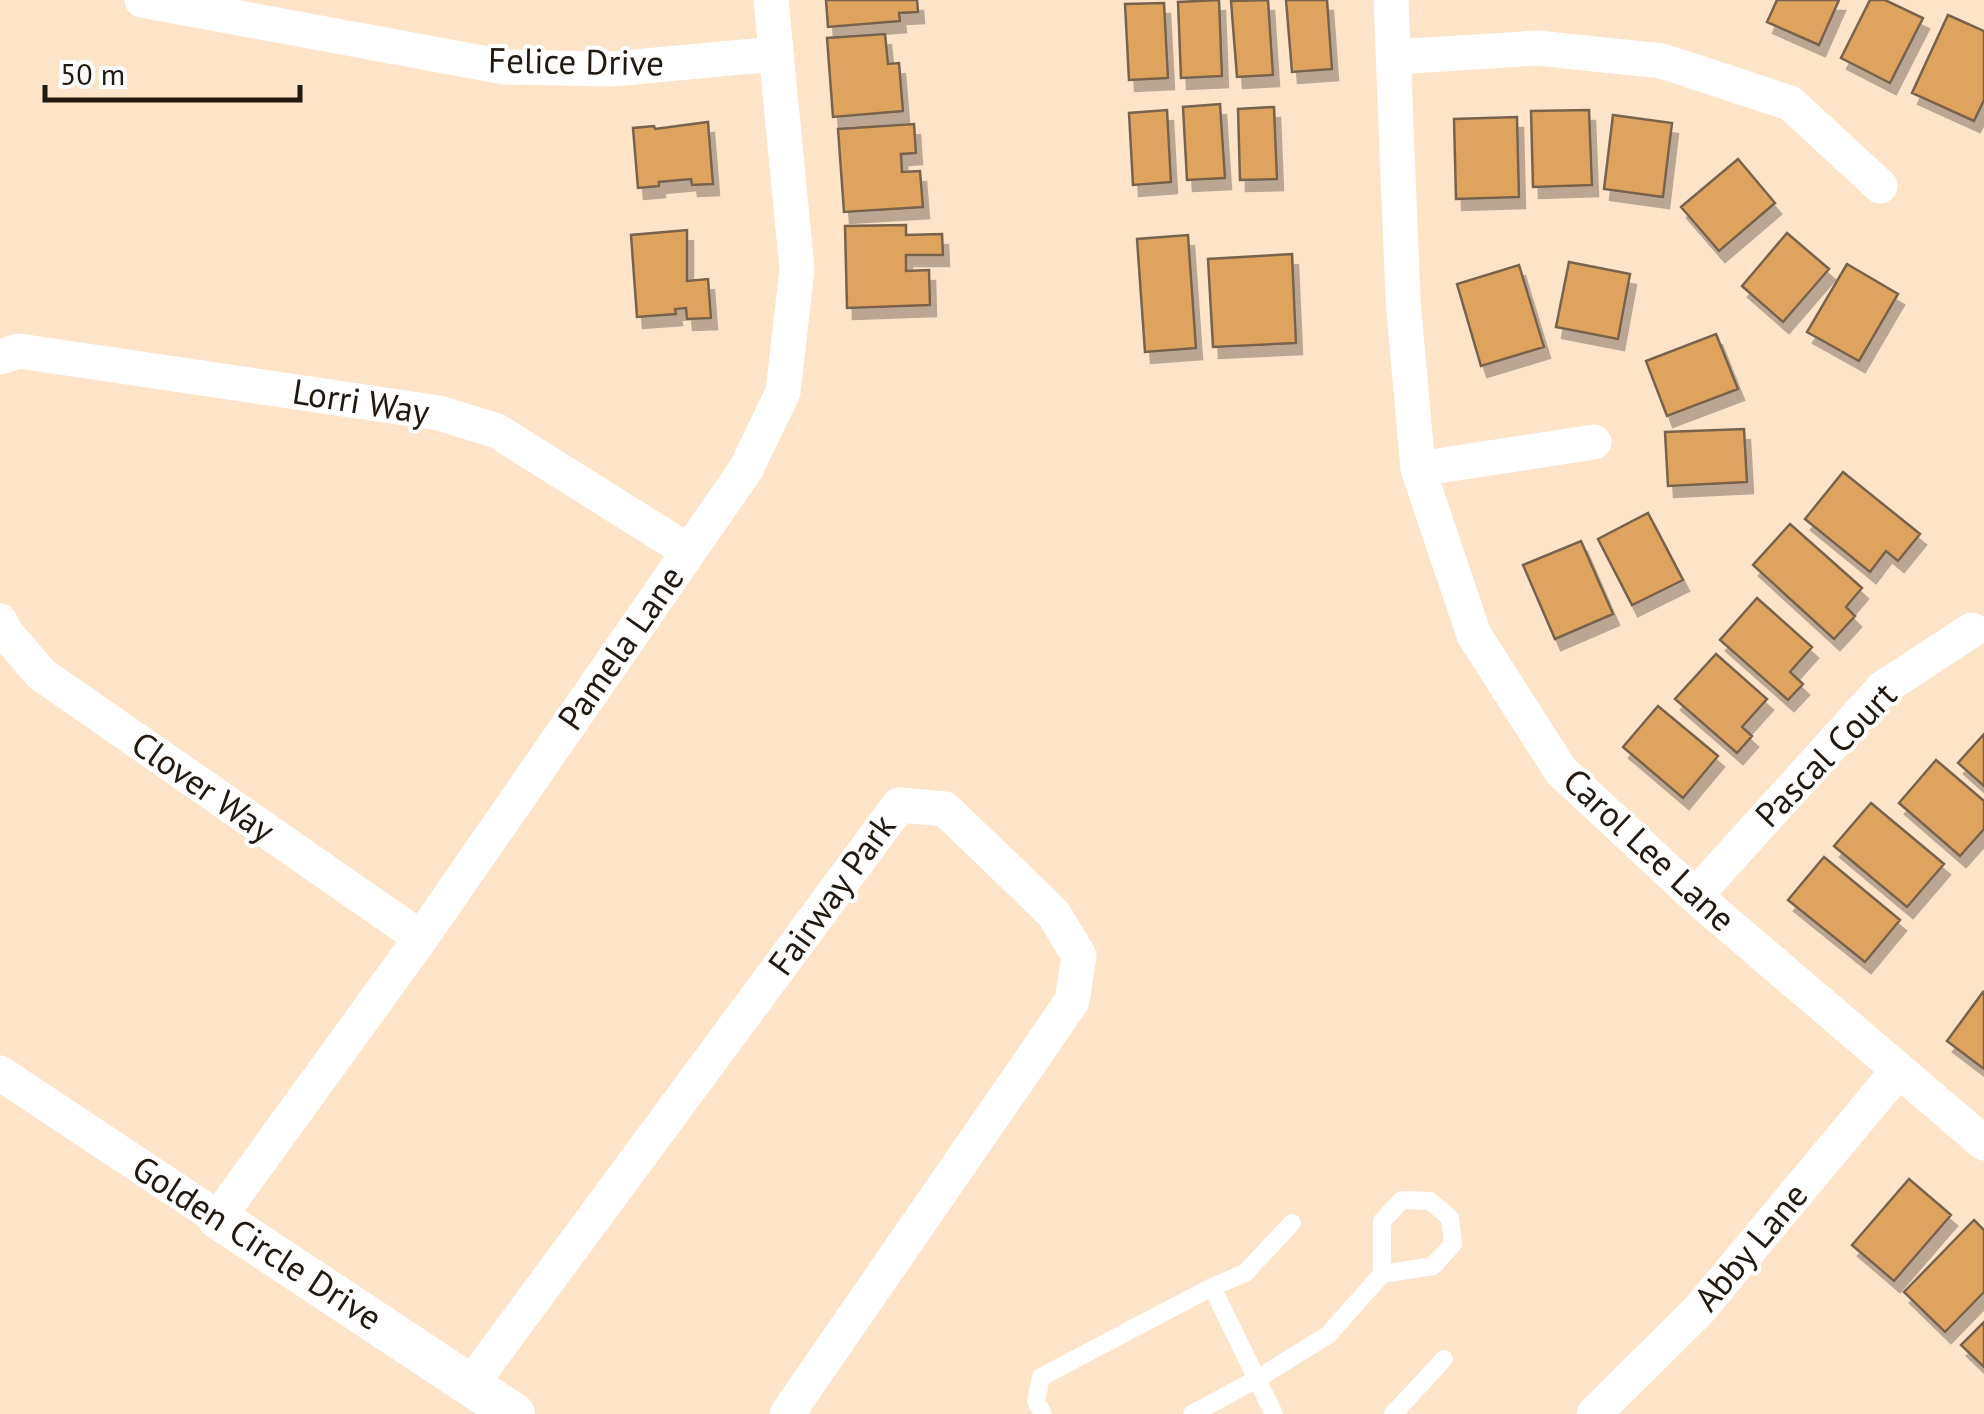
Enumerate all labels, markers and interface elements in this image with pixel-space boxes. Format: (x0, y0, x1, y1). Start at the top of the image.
street label: Felice Drive (488, 36, 664, 86)
scale bar (45, 40, 300, 102)
text: 50 m (60, 54, 125, 93)
street label: Lorri Way (289, 368, 433, 435)
street label: Pamela Lane (547, 556, 694, 739)
street label: Pascal Court (1745, 672, 1906, 837)
street label: Clover Way (123, 720, 284, 852)
street label: Carol Lee Lane (1554, 758, 1746, 941)
street label: Fairway Park (757, 804, 905, 984)
street label: Golden Circle Drive (124, 1144, 391, 1340)
street label: Abby Lane (1683, 1173, 1817, 1320)

